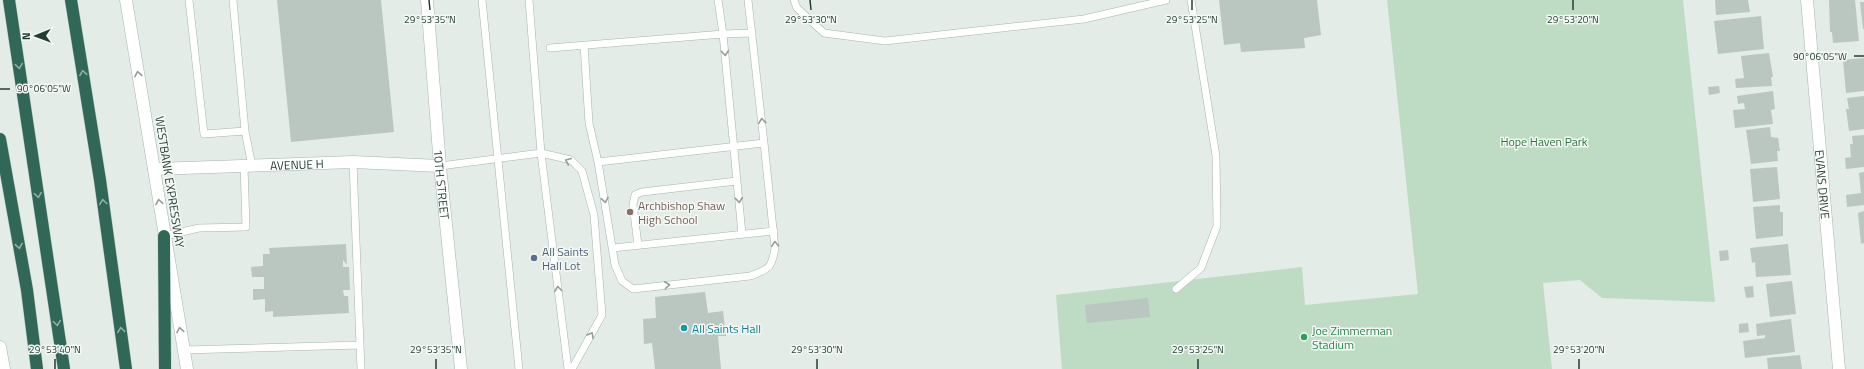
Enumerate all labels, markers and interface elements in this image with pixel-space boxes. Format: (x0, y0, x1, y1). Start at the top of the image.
text: 29°53'35"N (404, 12, 456, 27)
text: 29°53'30"N (785, 12, 837, 27)
text: 29°53'25"N (1166, 12, 1218, 27)
text: 29°53'20"N (1547, 12, 1599, 27)
north arrow (16, 16, 56, 56)
text: N (18, 32, 34, 40)
one-way arrow (720, 49, 729, 56)
text: 90°06'05"W (1793, 49, 1847, 64)
one-way arrow (14, 63, 23, 69)
one-way arrow (79, 70, 88, 76)
one-way arrow (134, 71, 143, 77)
text: 90°06'05"W (17, 81, 71, 96)
street label: WESTBANK EXPRESSWAY (150, 115, 190, 250)
one-way arrow (758, 118, 767, 124)
park label: Hope Haven Park (1500, 132, 1588, 151)
street label: 10TH STREET (429, 149, 455, 221)
street label: EVANS DRIVE (1811, 149, 1835, 220)
street label: AVENUE H (270, 154, 324, 174)
one-way arrow (565, 158, 573, 166)
one-way arrow (33, 192, 42, 198)
place label: Archbishop Shaw High School (638, 196, 725, 229)
one-way arrow (600, 197, 609, 204)
one-way arrow (734, 197, 743, 203)
one-way arrow (99, 199, 108, 205)
one-way arrow (155, 199, 164, 205)
marker: Archbishop Shaw High School (625, 207, 635, 217)
one-way arrow (770, 241, 779, 247)
place label: All Saints Hall Lot (542, 242, 589, 275)
one-way arrow (14, 243, 23, 249)
marker: All Saints Hall Lot (529, 253, 539, 263)
one-way arrow (664, 281, 670, 290)
one-way arrow (554, 286, 563, 292)
place label: All Saints Hall (692, 319, 761, 338)
one-way arrow (53, 320, 61, 327)
place label: Joe Zimmerman Stadium (1312, 321, 1392, 354)
marker: All Saints Hall (679, 323, 689, 333)
one-way arrow (117, 327, 126, 333)
one-way arrow (177, 327, 185, 334)
one-way arrow (586, 332, 594, 339)
marker: Joe Zimmerman Stadium (1299, 332, 1309, 342)
text: 29°53'40"N (29, 342, 81, 357)
text: 29°53'35"N (410, 342, 462, 357)
text: 29°53'30"N (791, 342, 843, 357)
text: 29°53'25"N (1172, 342, 1224, 357)
text: 29°53'20"N (1553, 342, 1605, 357)

